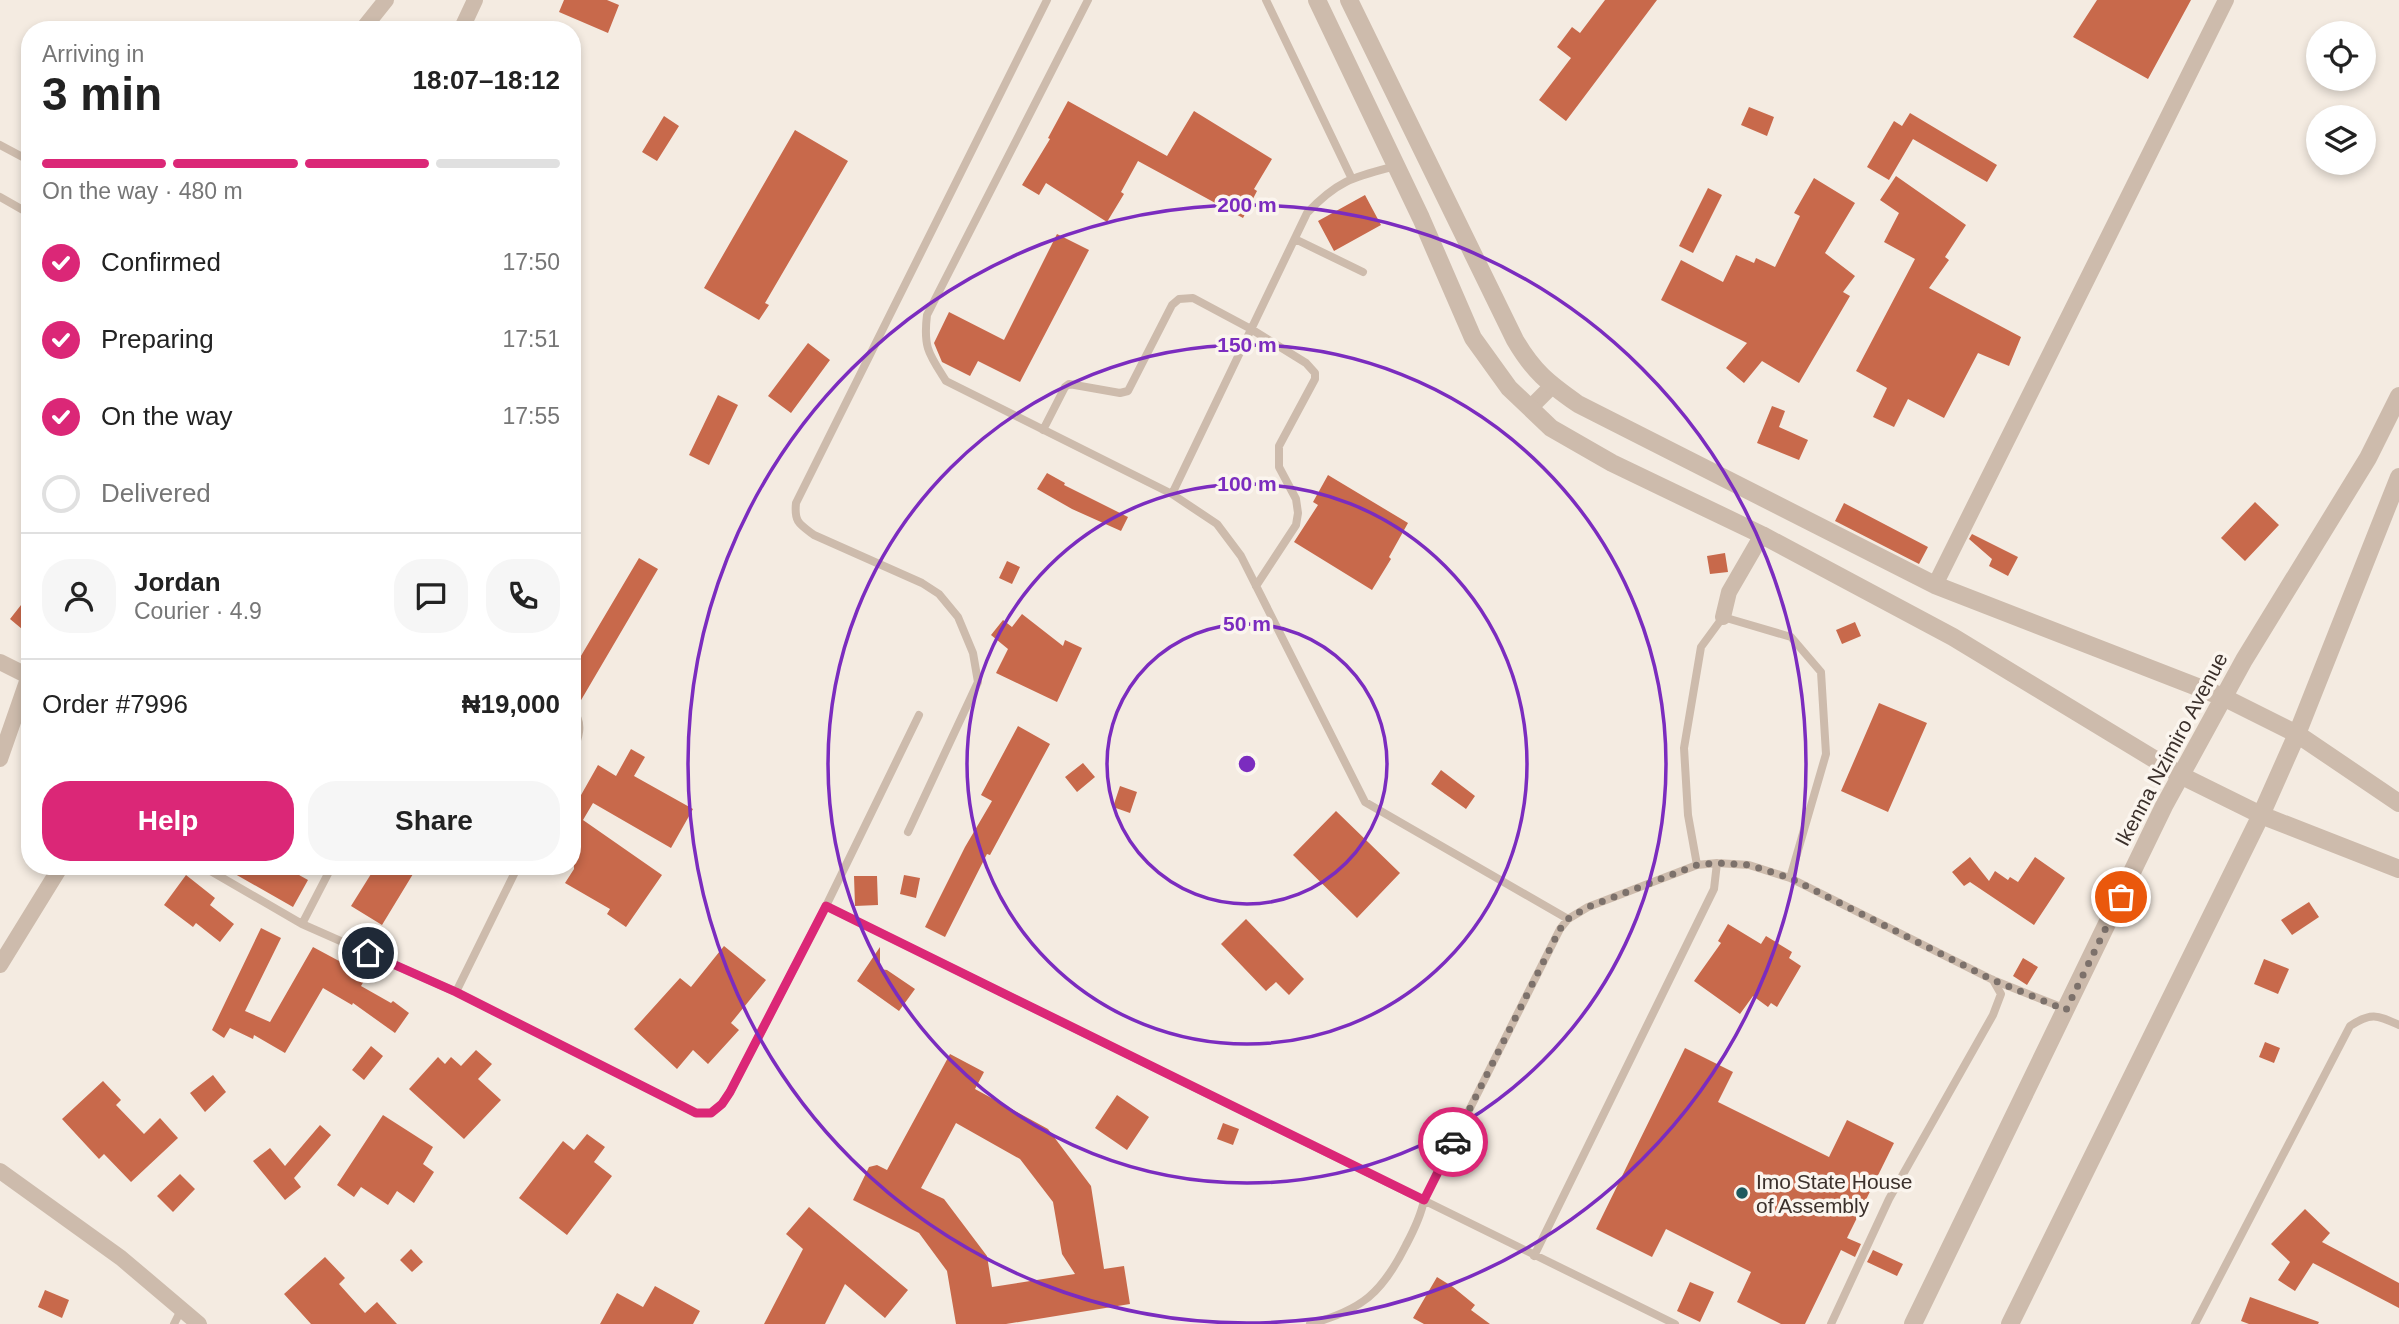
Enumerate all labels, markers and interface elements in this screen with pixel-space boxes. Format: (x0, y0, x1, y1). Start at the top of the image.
map controls (2306, 21, 2376, 175)
button: locate (2306, 21, 2376, 91)
text: Arriving in (42, 41, 144, 67)
text: 18:07–18:12 (413, 65, 560, 95)
text: 3 min (42, 68, 162, 120)
button: layers (2306, 105, 2376, 175)
text: On the way · 480 m (42, 178, 243, 204)
text: 200 m (1217, 193, 1277, 216)
icon: check (42, 244, 80, 282)
text: Confirmed (101, 247, 221, 277)
text: 17:50 (502, 249, 560, 275)
icon: check (42, 321, 80, 359)
text: Preparing (101, 324, 214, 354)
text: 17:51 (502, 326, 560, 352)
text: 150 m (1217, 333, 1277, 356)
icon: check (42, 398, 80, 436)
text: On the way (101, 401, 233, 431)
text: 17:55 (502, 403, 560, 429)
text: 100 m (1217, 472, 1277, 495)
text: Delivered (101, 478, 211, 508)
button: person (42, 559, 116, 633)
button: chat (394, 559, 468, 633)
button: phone (486, 559, 560, 633)
text: Jordan (134, 567, 221, 597)
text: Courier · 4.9 (134, 598, 262, 624)
text: 50 m (1223, 612, 1271, 635)
street label: Ikenna Nzimiro Avenue (2110, 648, 2232, 850)
text: Order #7996 (42, 689, 188, 719)
text: ₦19,000 (462, 689, 560, 719)
centre of rings (1235, 752, 1259, 776)
button: Help (42, 781, 294, 861)
button: Share (308, 781, 560, 861)
pin (2091, 867, 2151, 927)
icon: bag (2102, 878, 2140, 916)
pin (338, 923, 398, 983)
icon: home (349, 934, 387, 972)
courier (1418, 1107, 1488, 1177)
icon: car (1434, 1123, 1472, 1161)
place label: Imo State House of Assembly (1756, 1170, 1912, 1217)
marker: Imo State House of Assembly (1734, 1185, 1750, 1201)

